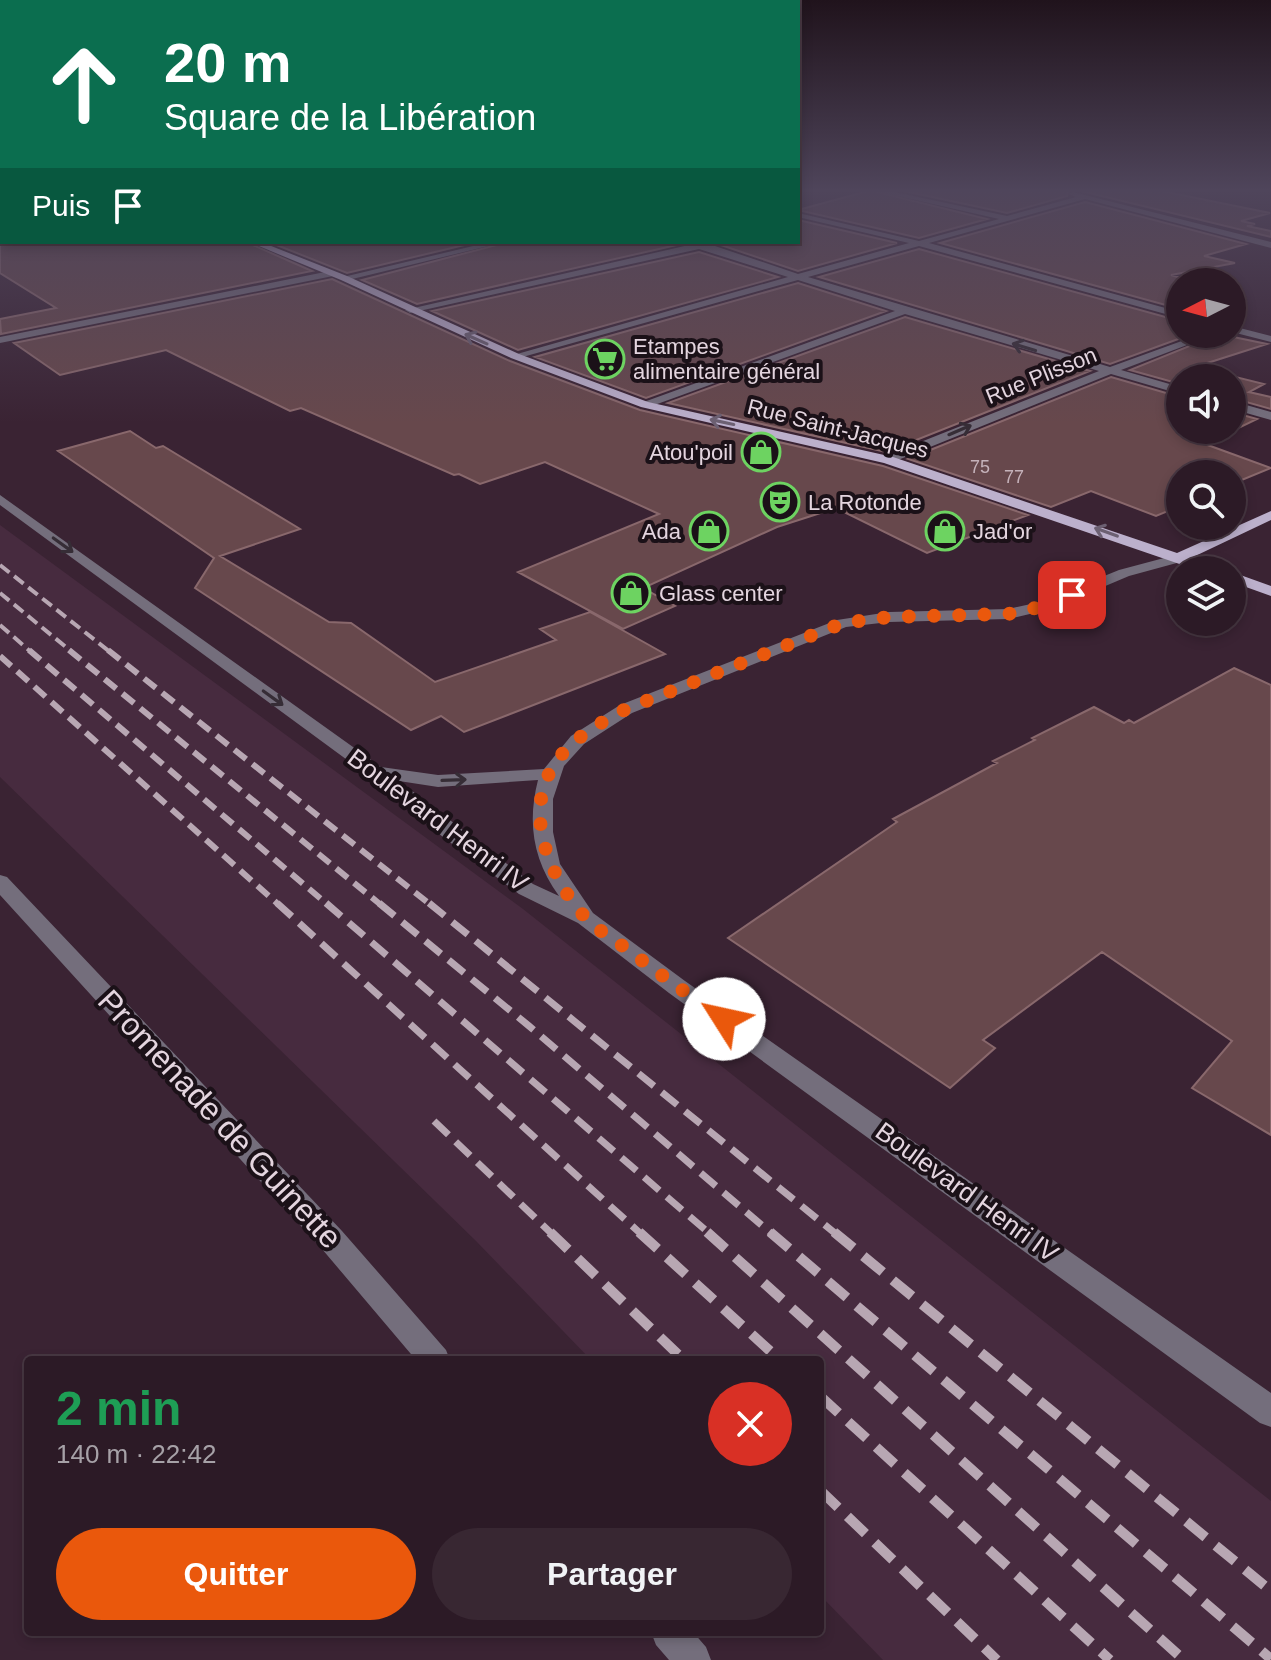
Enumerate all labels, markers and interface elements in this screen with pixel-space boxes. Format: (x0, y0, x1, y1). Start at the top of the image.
text: 20 m (164, 31, 292, 94)
icon: ahead (32, 32, 136, 136)
text: Square de la Libération (164, 97, 536, 138)
icon: arrive (106, 184, 150, 228)
text: Puis (32, 189, 90, 222)
north arrow (1166, 268, 1246, 348)
map controls (1166, 268, 1246, 636)
one-way arrow (464, 330, 489, 345)
place label: Etampes alimentaire général (633, 334, 820, 384)
supermarket icon: Etampes alimentaire général (584, 338, 626, 380)
one-way arrow (1012, 339, 1038, 354)
street label: Rue Plisson (982, 342, 1100, 409)
button: sound (1166, 364, 1246, 444)
street label: Rue Saint-Jacques (745, 394, 931, 463)
one-way arrow (709, 414, 735, 429)
one-way arrow (947, 421, 971, 436)
shop icon: Atou'poil (740, 431, 782, 473)
place label: Atou'poil (649, 440, 733, 465)
house number: 75 (970, 457, 990, 477)
button: search (1166, 460, 1246, 540)
house number: 77 (1004, 467, 1024, 487)
theatre icon: La Rotonde (759, 481, 801, 523)
place label: La Rotonde (808, 490, 922, 515)
shop icon: Ada (688, 510, 730, 552)
shop icon: Jad'or (924, 510, 966, 552)
place label: Ada (642, 519, 682, 544)
place label: Jad'or (973, 519, 1032, 544)
one-way arrow (1093, 524, 1118, 539)
one-way arrow (52, 536, 73, 553)
button: layers (1166, 556, 1246, 636)
pin (1038, 561, 1106, 629)
shop icon: Glass center (610, 572, 652, 614)
icon: arrive (1050, 573, 1094, 617)
place label: Glass center (659, 581, 783, 606)
one-way arrow (262, 689, 284, 706)
street label: Boulevard Henri IV (342, 742, 535, 898)
one-way arrow (440, 773, 467, 788)
position arrow (682, 977, 766, 1061)
street label: Promenade de Guinette (91, 982, 349, 1256)
street label: Boulevard Henri IV (870, 1116, 1065, 1269)
text: 2 min (56, 1382, 181, 1435)
button: close (708, 1382, 792, 1466)
text: 140 m · 22:42 (56, 1439, 216, 1469)
button: Quitter (56, 1528, 416, 1620)
button: Partager (432, 1528, 792, 1620)

